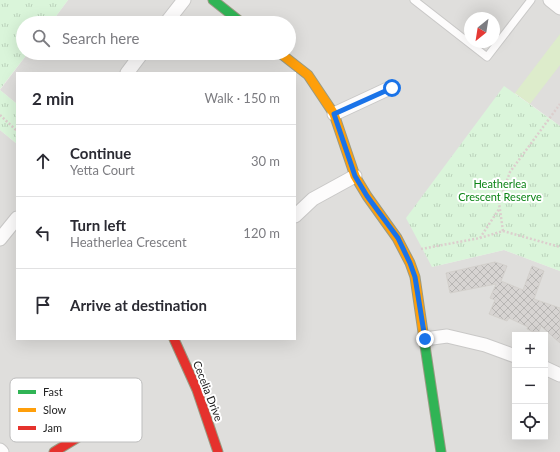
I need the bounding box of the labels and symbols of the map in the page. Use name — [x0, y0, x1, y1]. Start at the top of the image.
north arrow — [464, 12, 500, 48]
route start — [383, 79, 401, 97]
park label: Heatherlea Crescent Reserve — [458, 177, 542, 203]
route end — [416, 330, 434, 348]
street label: Cecelia Drive — [191, 359, 226, 423]
legend — [10, 378, 142, 442]
text: Fast — [43, 385, 63, 398]
text: Slow — [43, 403, 67, 416]
text: Jam — [43, 421, 62, 434]

